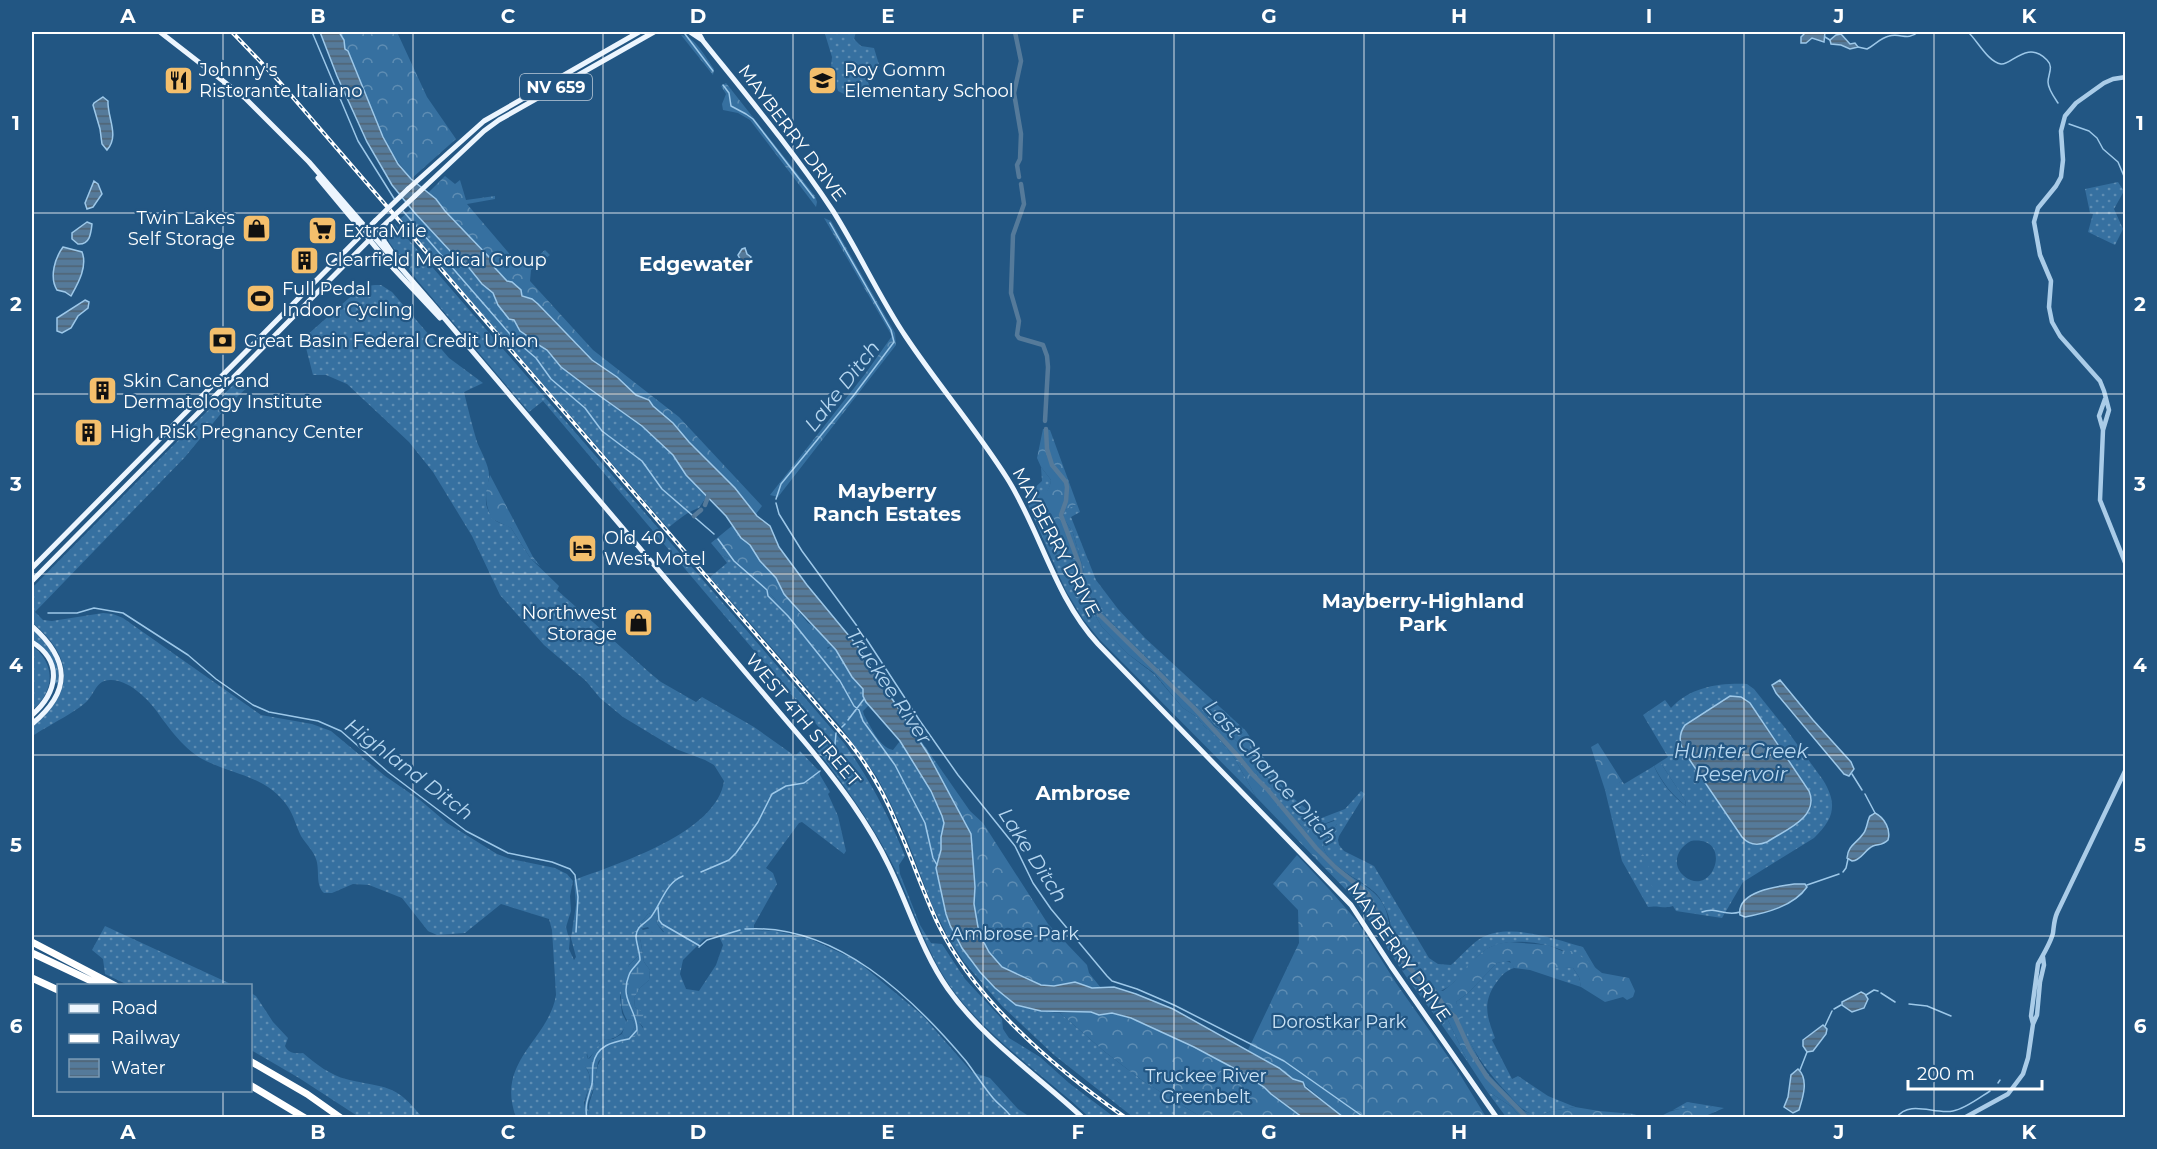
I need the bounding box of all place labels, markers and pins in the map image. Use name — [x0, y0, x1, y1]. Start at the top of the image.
place label: Johnny's Ristorante Italiano — [198, 59, 363, 102]
place label: Roy Gomm Elementary School — [844, 59, 1014, 102]
restaurant icon: Johnny's Ristorante Italiano — [162, 64, 194, 96]
school or university icon: Roy Gomm Elementary School — [807, 64, 839, 96]
place label: Twin Lakes Self Storage — [128, 207, 235, 250]
shop icon: Twin Lakes Self Storage — [240, 212, 272, 244]
supermarket icon: ExtraMile — [306, 215, 338, 247]
place label: ExtraMile — [343, 220, 427, 242]
building icon: Clearfield Medical Group — [288, 244, 320, 276]
place label: Clearfield Medical Group — [325, 249, 547, 271]
place label: Full Pedal Indoor Cycling — [282, 278, 413, 321]
sports icon: Full Pedal Indoor Cycling — [245, 283, 277, 315]
bank icon: Great Basin Federal Credit Union — [207, 325, 239, 357]
place label: Great Basin Federal Credit Union — [244, 330, 539, 352]
place label: Skin Cancer and Dermatology Institute — [123, 370, 322, 413]
building icon: Skin Cancer and Dermatology Institute — [86, 375, 118, 407]
building icon: High Risk Pregnancy Center — [73, 416, 105, 448]
place label: High Risk Pregnancy Center — [110, 421, 363, 443]
place label: Old 40 West Motel — [604, 527, 706, 570]
hotel icon: Old 40 West Motel — [567, 532, 599, 564]
place label: Northwest Storage — [522, 602, 617, 645]
shop icon: Northwest Storage — [622, 607, 654, 639]

